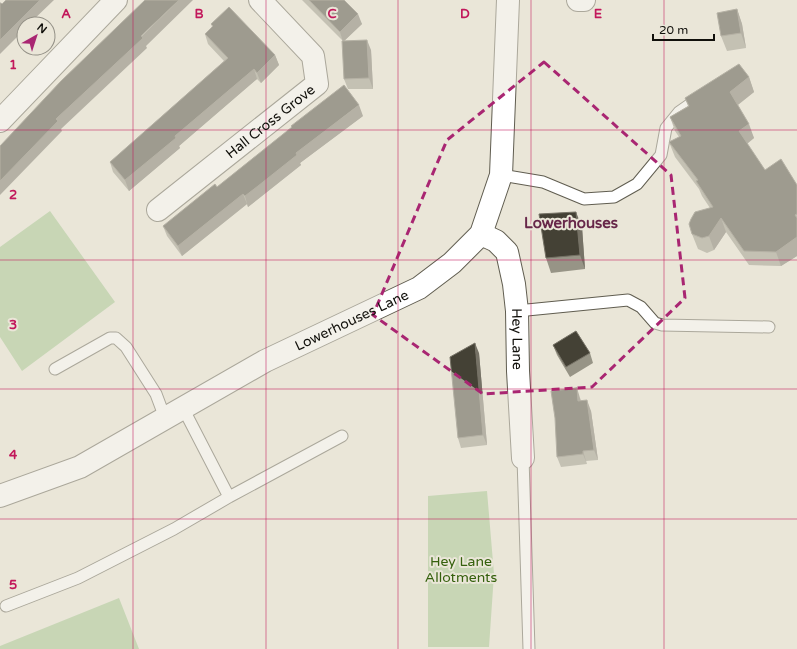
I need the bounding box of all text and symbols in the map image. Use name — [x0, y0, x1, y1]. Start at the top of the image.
text: A — [61, 6, 71, 22]
text: B — [194, 6, 204, 22]
text: C — [327, 6, 337, 22]
text: D — [460, 6, 470, 22]
text: E — [594, 6, 602, 22]
north arrow — [16, 16, 56, 56]
scale bar — [653, 16, 714, 42]
text: N — [34, 21, 50, 36]
text: 20 m — [659, 23, 688, 37]
text: 1 — [9, 57, 17, 73]
street label: Hall Cross Grove — [222, 81, 318, 162]
text: 2 — [9, 187, 17, 203]
district label: Lowerhouses — [524, 214, 618, 232]
street label: Lowerhouses Lane — [292, 286, 411, 354]
street label: Hey Lane — [508, 308, 526, 370]
text: 3 — [9, 317, 17, 333]
text: 4 — [9, 447, 18, 463]
park label: Hey Lane Allotments — [425, 553, 497, 586]
text: 5 — [9, 577, 17, 593]

